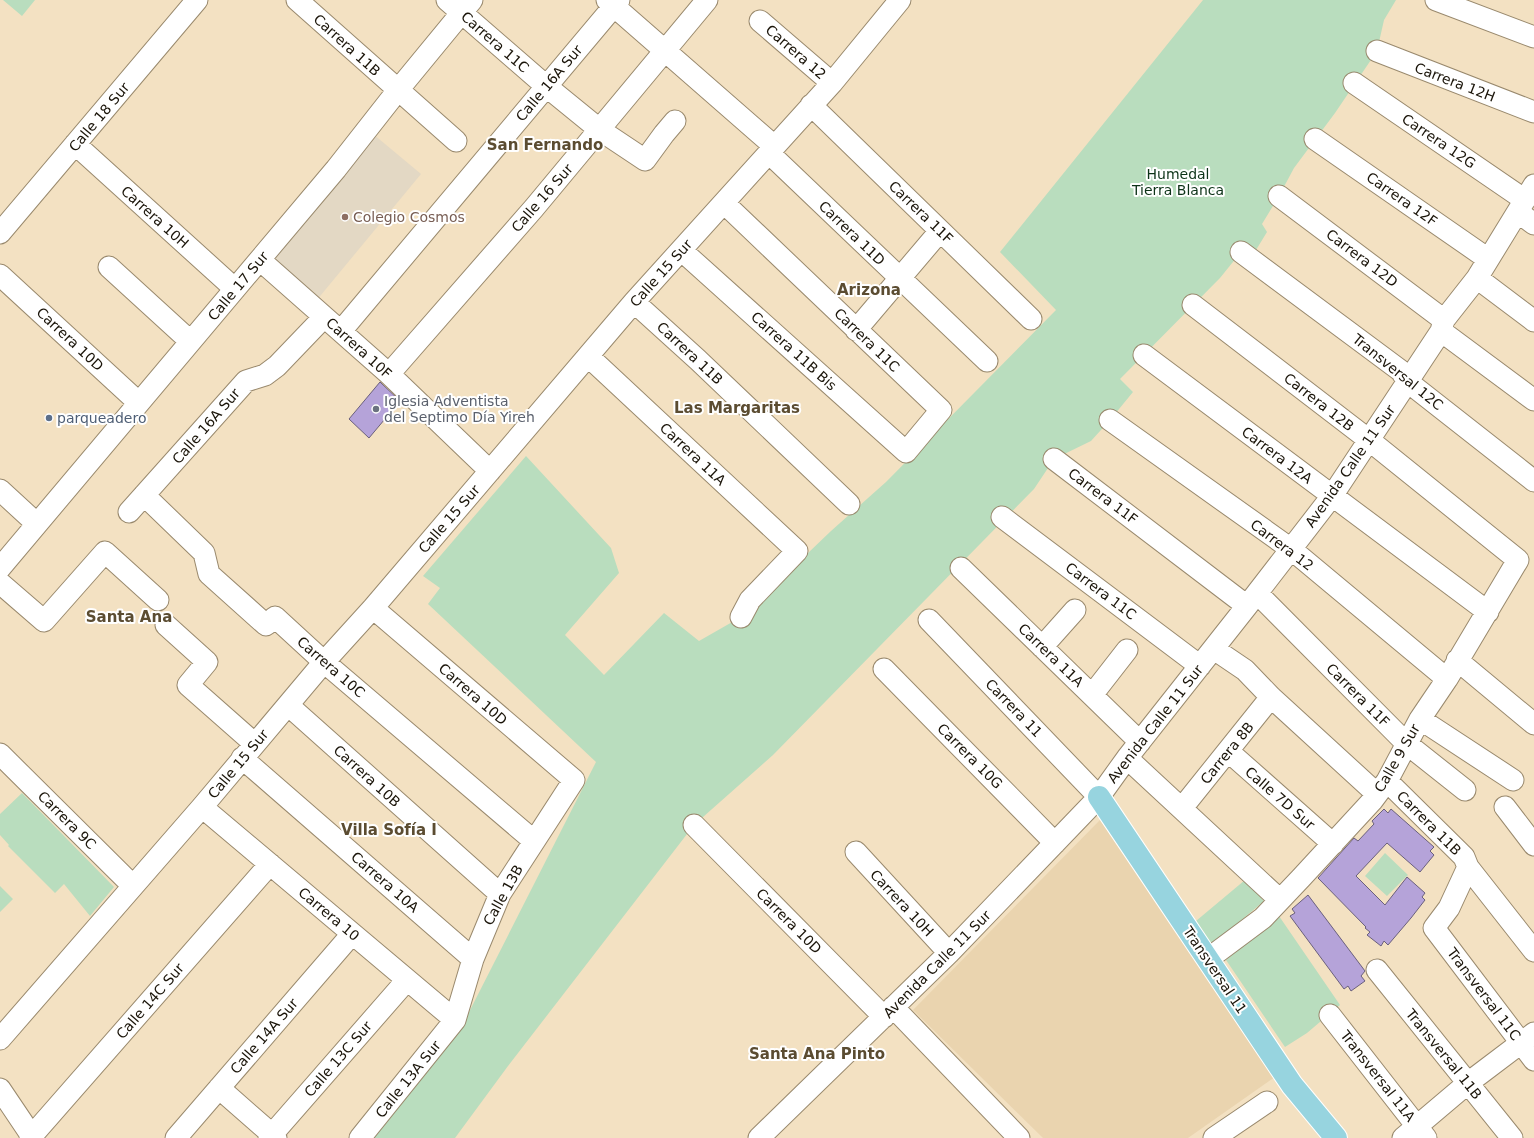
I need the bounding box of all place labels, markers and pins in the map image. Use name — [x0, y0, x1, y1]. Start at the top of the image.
place label: Colegio Cosmos — [353, 209, 465, 225]
marker: Colegio Cosmos — [340, 212, 350, 222]
place label: Iglesia Adventista del Septimo Día Yireh — [384, 393, 535, 425]
marker: Iglesia Adventista del Septimo Día Yireh — [371, 404, 381, 414]
place label: parqueadero — [57, 410, 146, 426]
marker: parqueadero — [44, 413, 54, 423]

